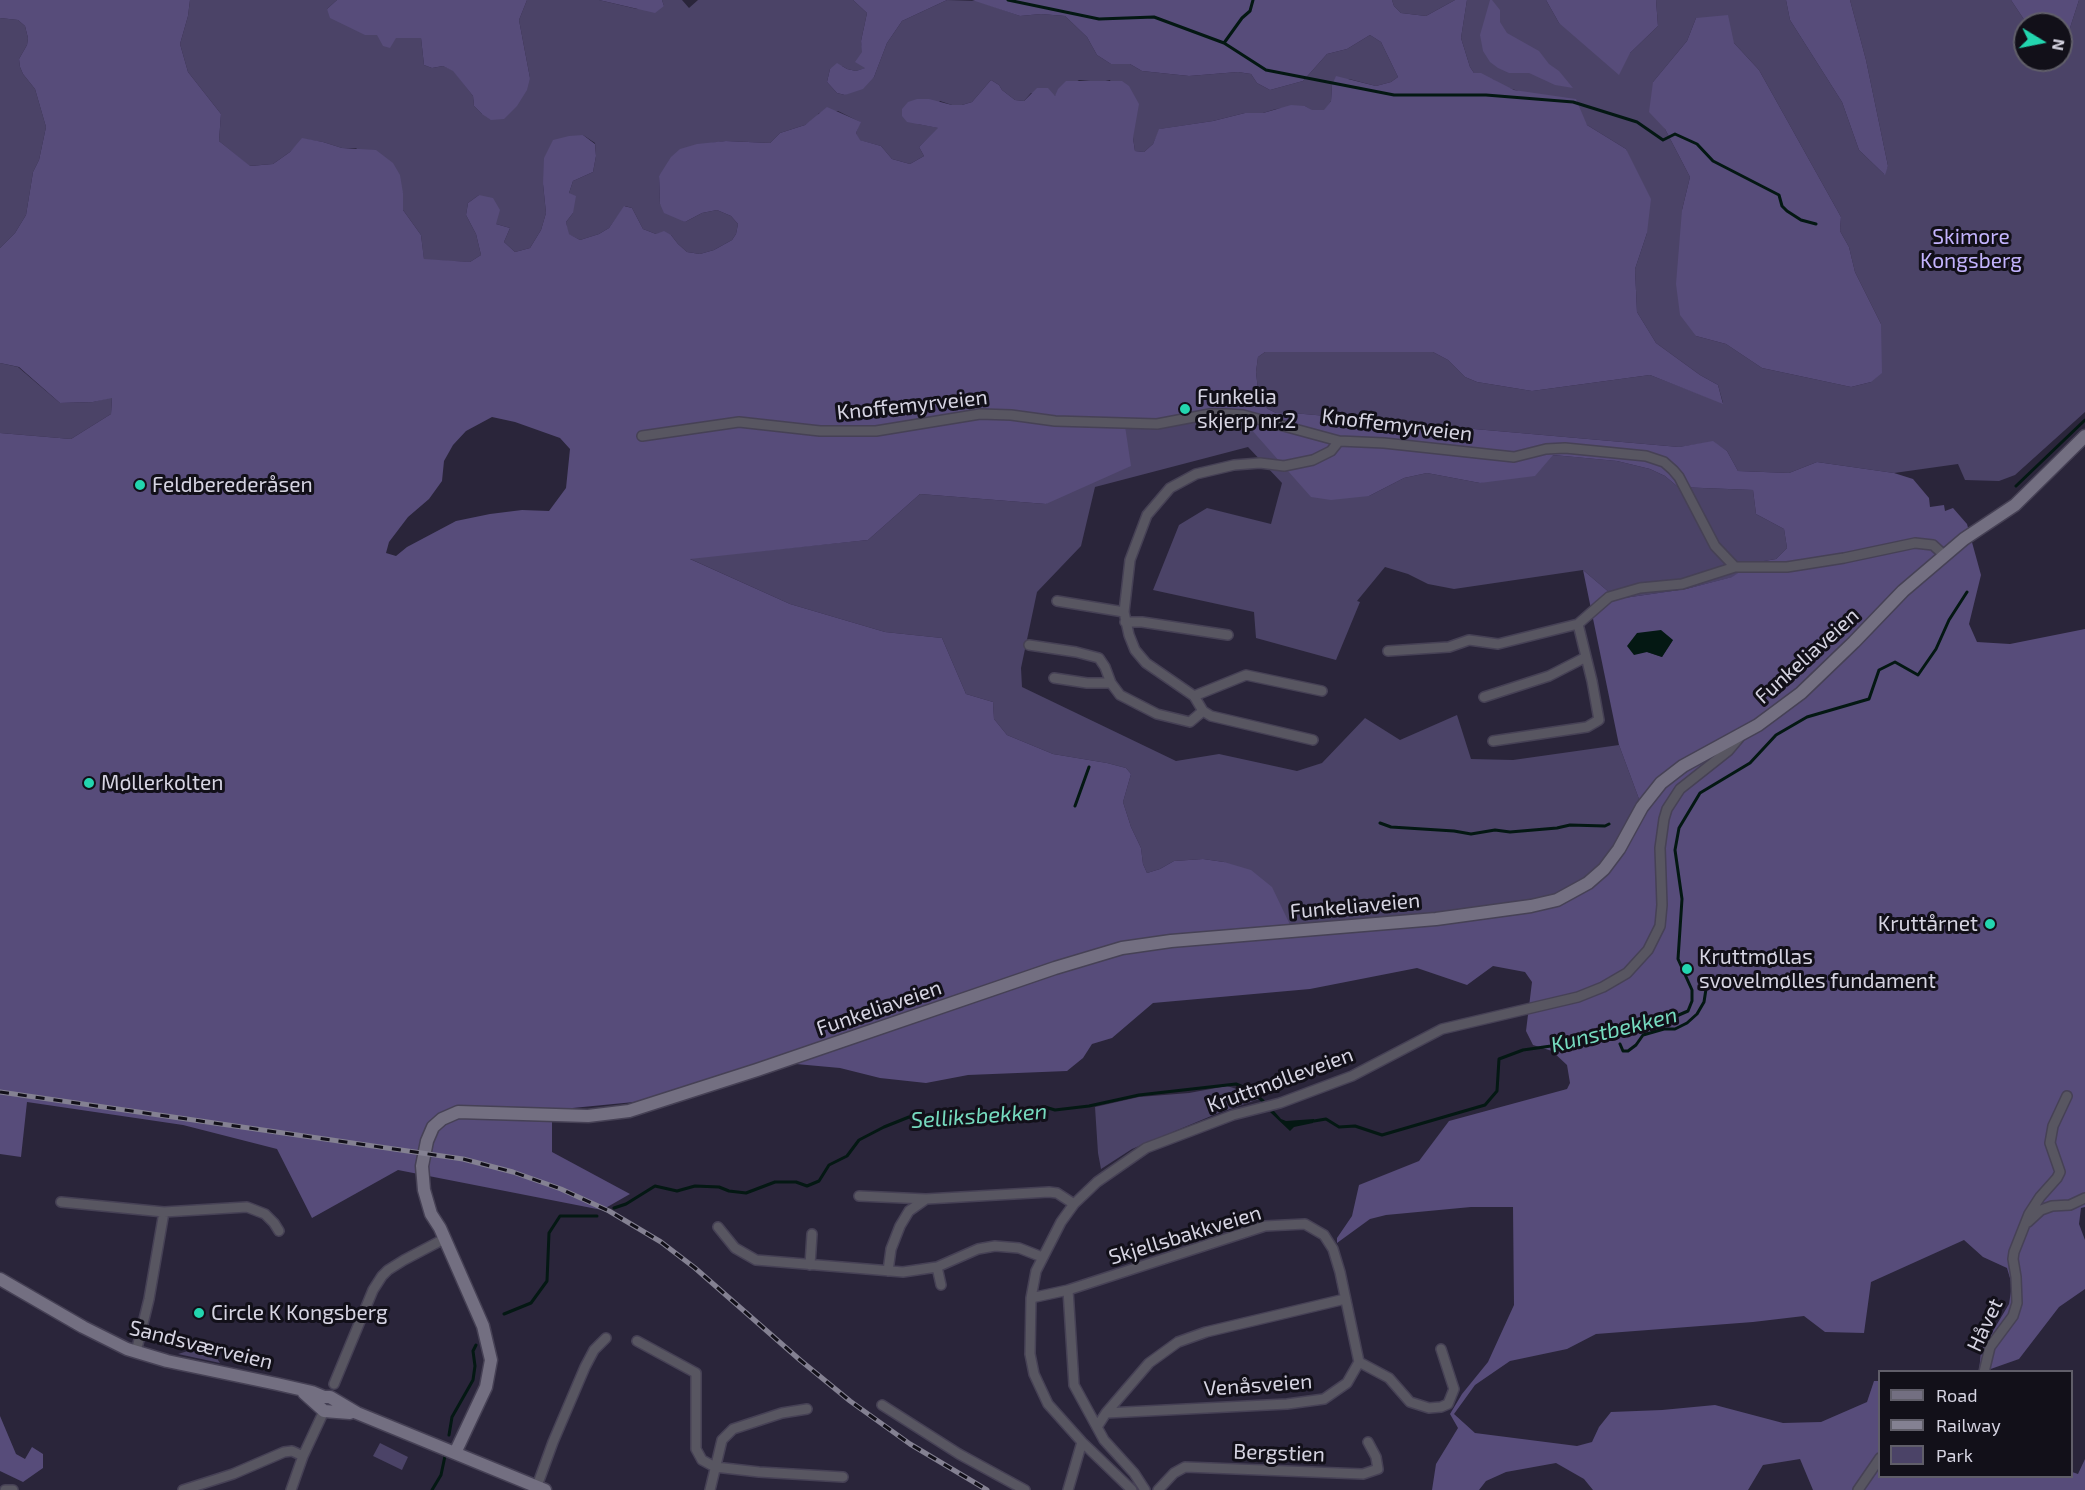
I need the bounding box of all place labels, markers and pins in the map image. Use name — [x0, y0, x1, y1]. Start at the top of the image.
place label: Funkelia skjerp nr.2 — [1197, 384, 1296, 434]
marker: Funkelia skjerp nr.2 — [1178, 402, 1192, 416]
place label: Feldberederåsen — [152, 472, 313, 498]
marker: Feldberederåsen — [133, 478, 147, 492]
place label: Møllerkolten — [101, 770, 223, 796]
marker: Møllerkolten — [82, 776, 96, 790]
place label: Kruttårnet — [1878, 911, 1978, 937]
marker: Kruttårnet — [1983, 917, 1997, 931]
place label: Kruttmøllas svovelmølles fundament — [1699, 944, 1936, 994]
marker: Kruttmøllas svovelmølles fundament — [1680, 962, 1694, 976]
place label: Circle K Kongsberg — [211, 1300, 388, 1326]
marker: Circle K Kongsberg — [192, 1306, 206, 1320]

